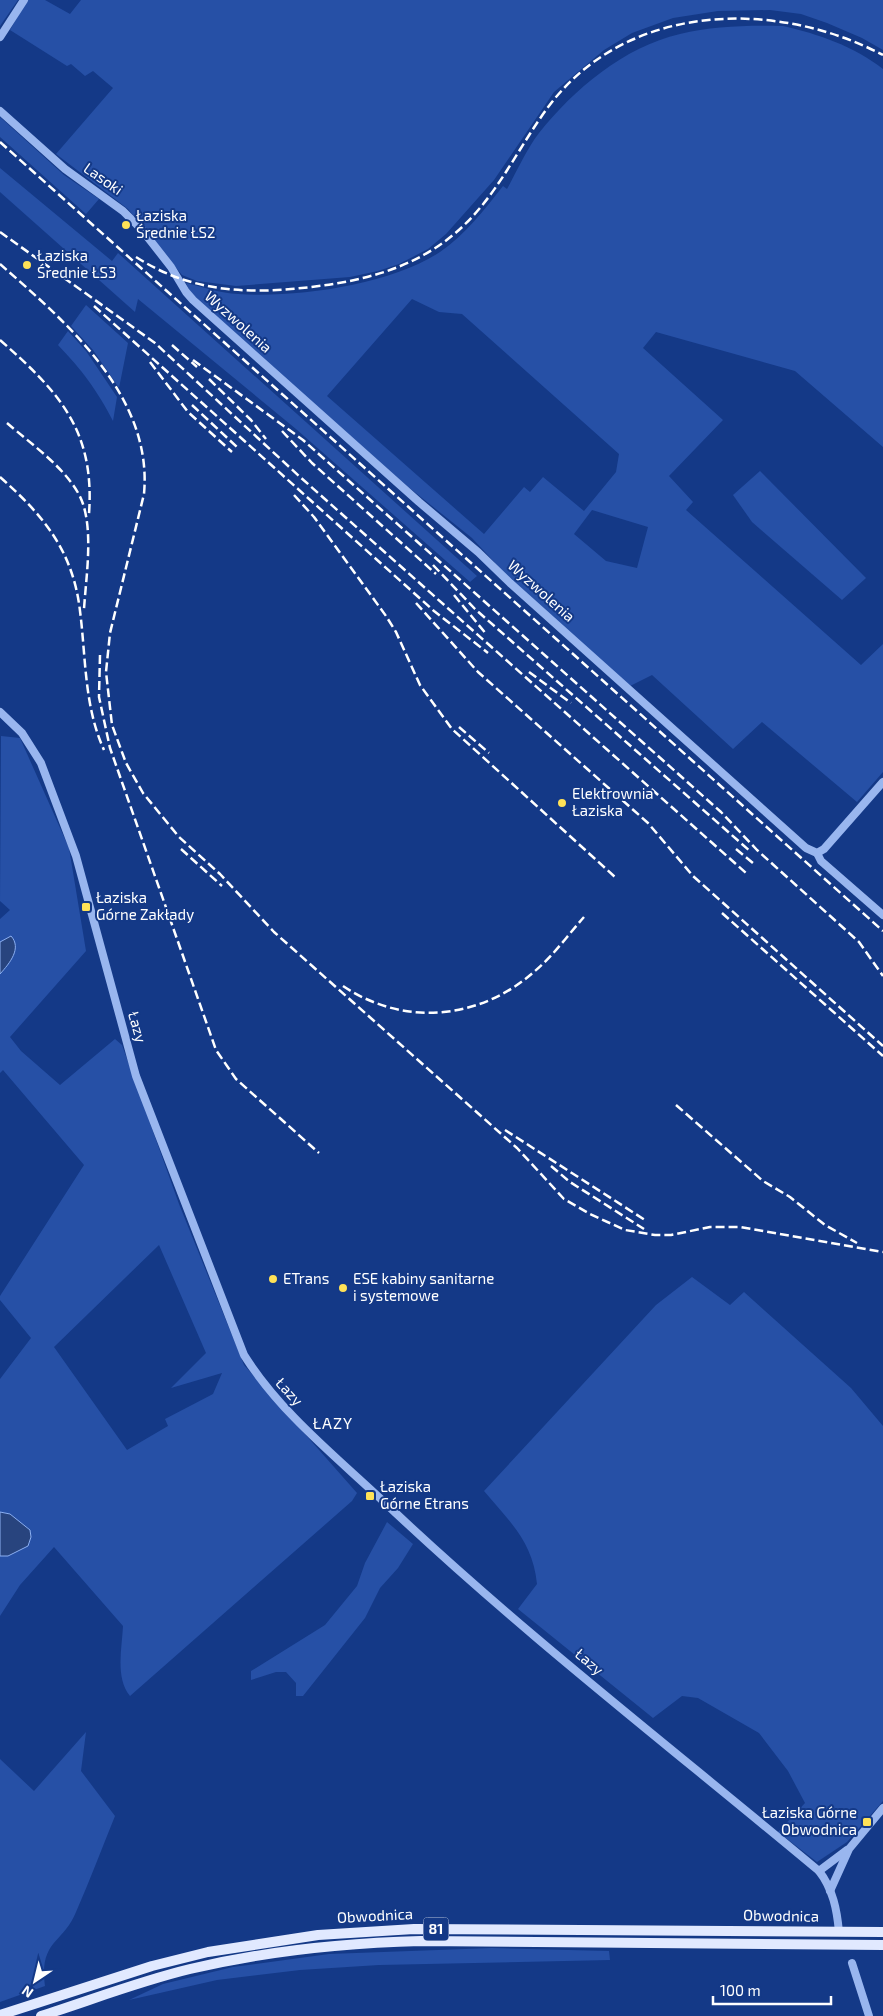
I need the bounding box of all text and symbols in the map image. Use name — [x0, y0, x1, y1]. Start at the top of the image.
street label: Lasoki — [81, 158, 127, 198]
place label: Łaziska Średnie ŁS2 — [136, 206, 215, 241]
marker: Łaziska Średnie ŁS2 — [120, 219, 132, 231]
place label: Łaziska Średnie ŁS3 — [37, 246, 116, 281]
marker: Łaziska Średnie ŁS3 — [21, 259, 33, 271]
street label: Wyzwolenia — [201, 287, 276, 356]
street label: Wyzwolenia — [504, 556, 579, 625]
place label: Elektrownia Łaziska — [572, 784, 654, 819]
marker: Elektrownia Łaziska — [556, 797, 568, 809]
place label: Łaziska Górne Zakłady — [96, 888, 194, 923]
marker: Łaziska Górne Zakłady — [80, 901, 92, 913]
street label: Łazy — [125, 1009, 151, 1044]
place label: ETrans — [283, 1269, 329, 1287]
place label: ESE kabiny sanitarne i systemowe — [353, 1269, 494, 1304]
marker: ETrans — [267, 1273, 279, 1285]
marker: ESE kabiny sanitarne i systemowe — [337, 1282, 349, 1294]
street label: Łazy — [272, 1374, 307, 1409]
district label: ŁAZY — [313, 1413, 353, 1432]
place label: Łaziska Górne Etrans — [380, 1477, 469, 1512]
marker: Łaziska Górne Etrans — [364, 1490, 376, 1502]
street label: Łazy — [572, 1644, 608, 1678]
place label: Łaziska Górne Obwodnica — [762, 1803, 857, 1838]
marker: Łaziska Górne Obwodnica — [861, 1816, 873, 1828]
street label: Obwodnica — [337, 1904, 413, 1926]
street label: Obwodnica — [743, 1905, 819, 1925]
road number: 81 — [424, 1918, 448, 1940]
north arrow — [10, 1956, 60, 2006]
scale bar — [713, 1974, 830, 2006]
text: 100 m — [720, 1981, 761, 1999]
text: N — [18, 1982, 36, 2002]

